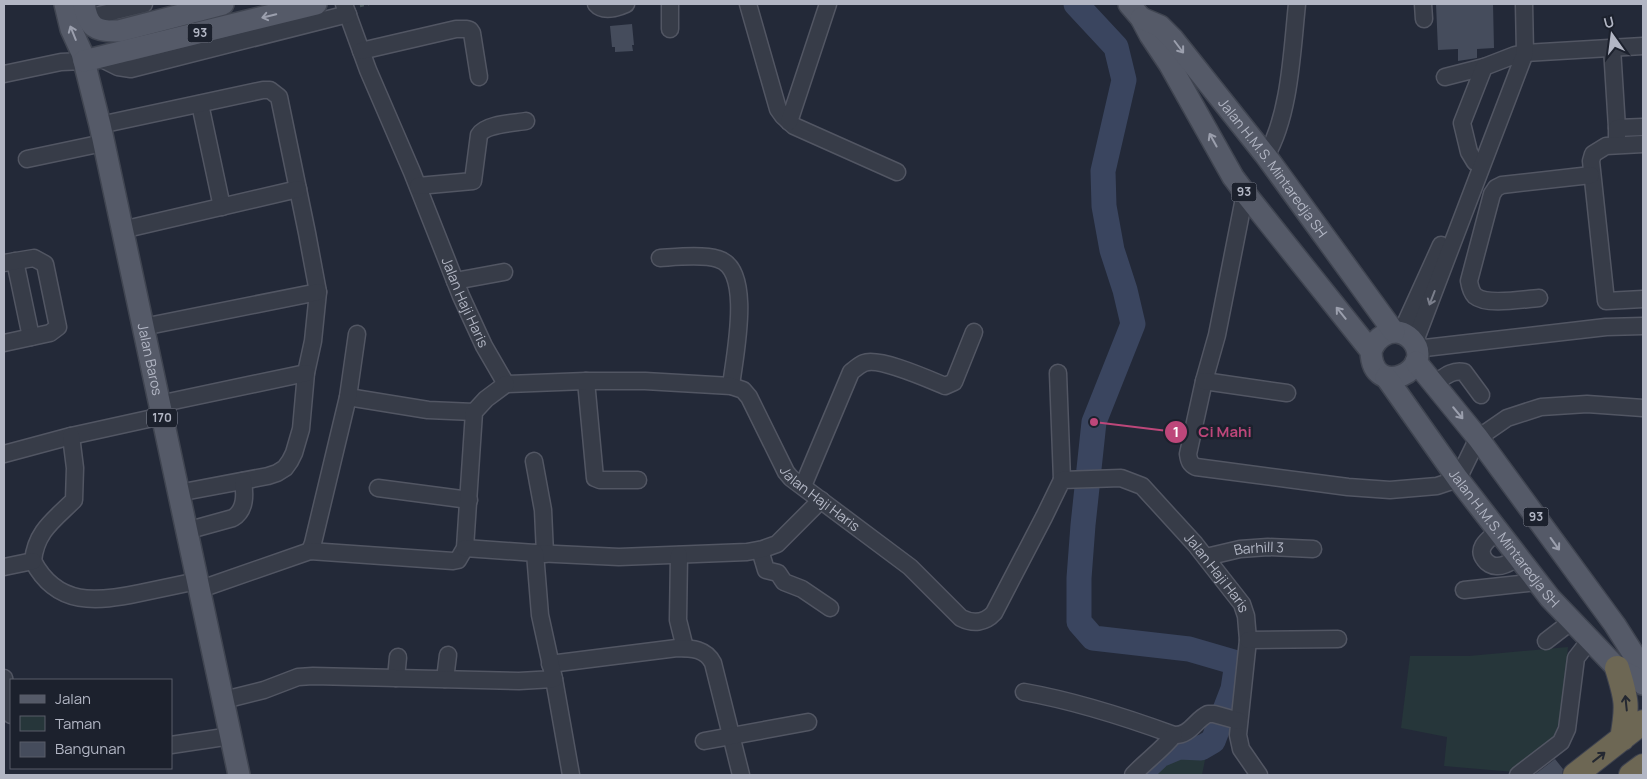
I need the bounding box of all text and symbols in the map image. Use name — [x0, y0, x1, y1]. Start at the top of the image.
north arrow — [1587, 10, 1637, 60]
one-way arrow — [261, 11, 277, 21]
text: U — [1602, 11, 1616, 32]
road number: 93 — [188, 23, 212, 42]
one-way arrow — [68, 26, 77, 41]
one-way arrow — [1174, 40, 1184, 54]
street label: Jalan H.M.S. Mintaredja SH — [1214, 94, 1332, 241]
one-way arrow — [1208, 133, 1218, 148]
road number: 93 — [1232, 182, 1256, 202]
street label: Jalan Haji Haris — [438, 254, 493, 350]
one-way arrow — [1426, 290, 1436, 305]
one-way arrow — [1335, 306, 1346, 319]
street label: Jalan Baros — [134, 321, 168, 397]
one-way arrow — [1452, 406, 1463, 419]
road number: 170 — [147, 408, 177, 428]
callout: Ci Mahi — [1163, 417, 1261, 447]
text: 1 — [1173, 421, 1179, 442]
text: Ci Mahi — [1198, 421, 1252, 442]
street label: Jalan Haji Haris — [776, 463, 864, 535]
street label: Jalan H.M.S. Mintaredja SH — [1445, 465, 1564, 611]
road number: 93 — [1524, 508, 1548, 526]
street label: Jalan Haji Haris — [1180, 528, 1254, 615]
one-way arrow — [1550, 536, 1560, 550]
street label: Barhill 3 — [1232, 537, 1285, 559]
legend — [10, 679, 172, 769]
text: Jalan — [55, 688, 91, 709]
one-way arrow — [1621, 696, 1631, 712]
text: Taman — [55, 713, 101, 734]
text: Bangunan — [55, 738, 125, 759]
one-way arrow — [1592, 752, 1605, 763]

